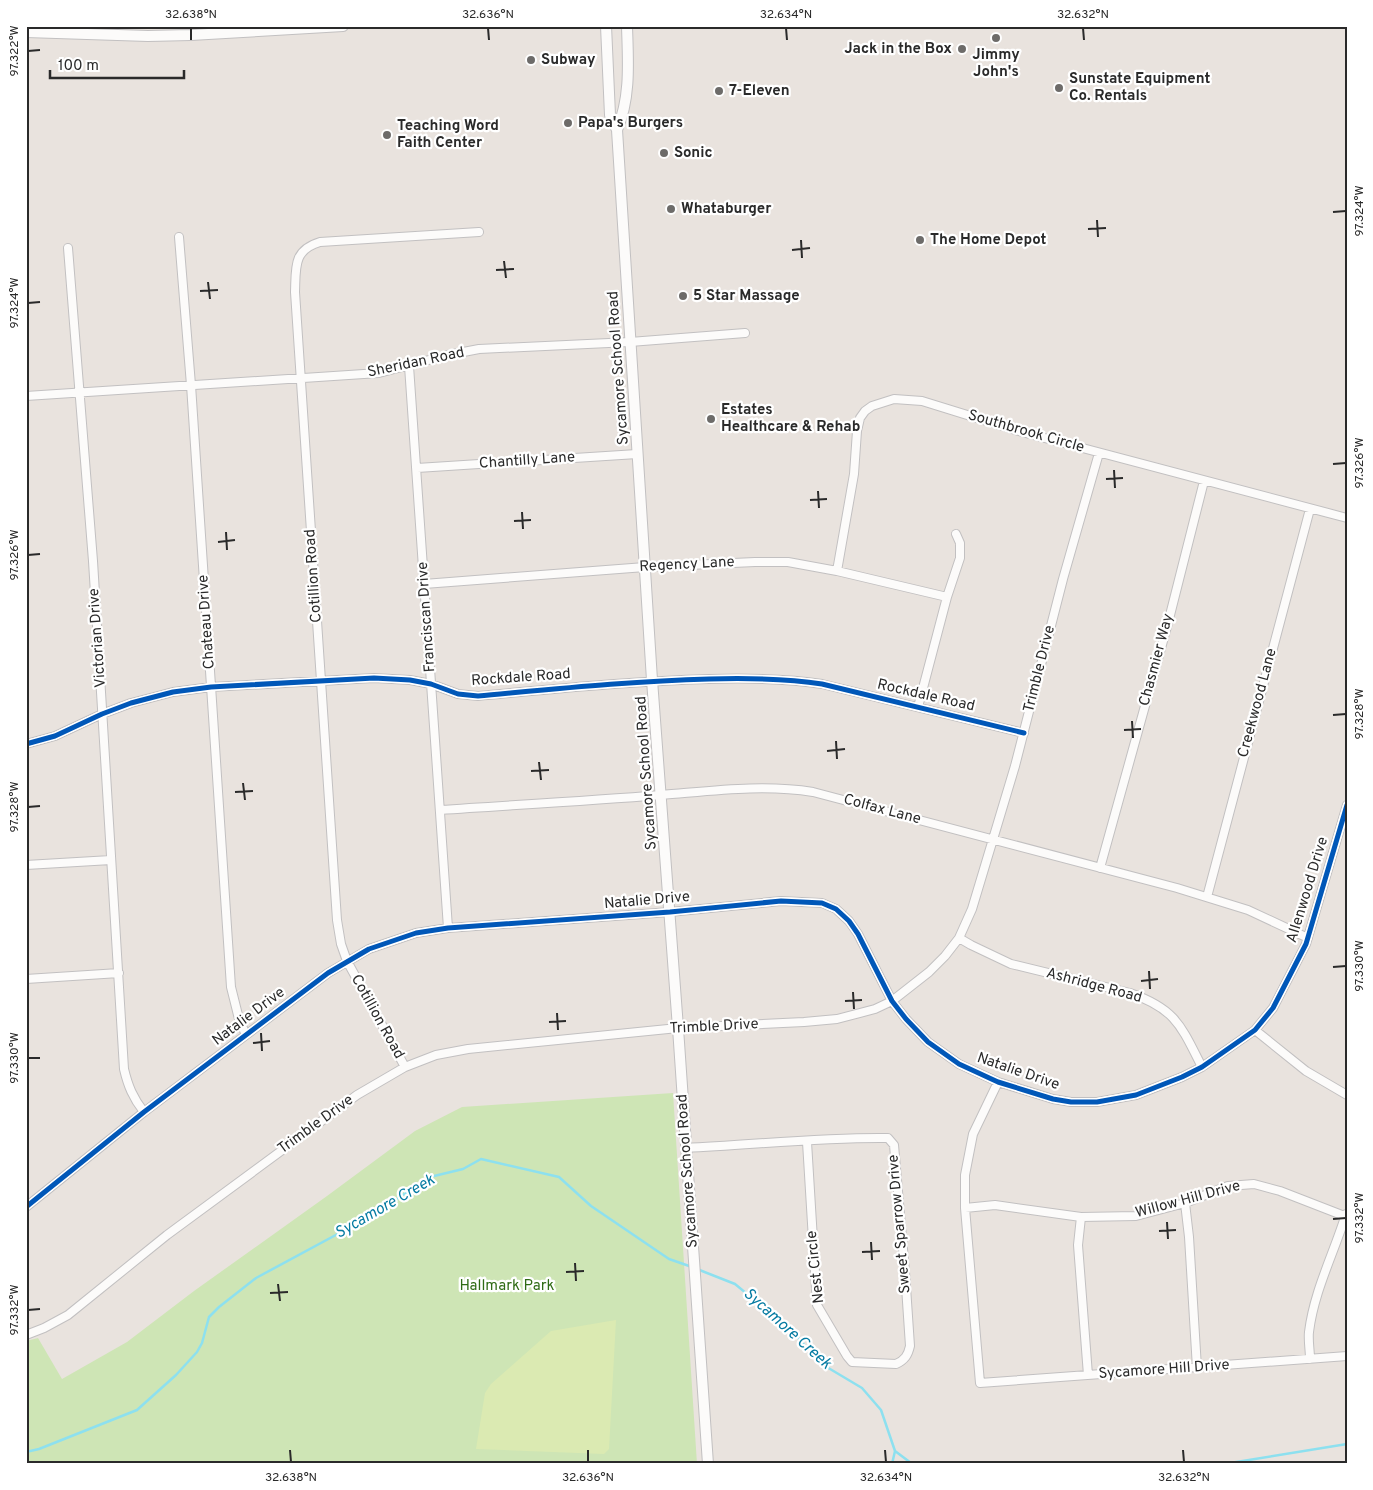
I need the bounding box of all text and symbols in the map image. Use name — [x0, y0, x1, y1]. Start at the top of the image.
text: 32.638°N — [165, 7, 217, 23]
text: 32.636°N — [462, 7, 514, 23]
text: 32.634°N — [760, 7, 812, 23]
text: 32.632°N — [1057, 7, 1109, 23]
text: 97.322°W — [7, 25, 23, 77]
marker: Jimmy John's — [990, 32, 1002, 44]
place label: Jack in the Box — [844, 40, 952, 59]
marker: Jack in the Box — [956, 43, 968, 55]
place label: Jimmy John's — [972, 46, 1020, 82]
scale bar — [50, 48, 184, 80]
place label: Subway — [541, 51, 596, 70]
marker: Subway — [525, 54, 537, 66]
text: 100 m — [58, 57, 99, 76]
place label: Sunstate Equipment Co. Rentals — [1069, 70, 1210, 106]
place label: 7-Eleven — [729, 82, 790, 101]
marker: Sunstate Equipment Co. Rentals — [1053, 82, 1065, 94]
marker: 7-Eleven — [713, 85, 725, 97]
place label: Papa's Burgers — [578, 114, 683, 133]
place label: Teaching Word Faith Center — [397, 117, 499, 153]
marker: Papa's Burgers — [562, 117, 574, 129]
marker: Teaching Word Faith Center — [381, 129, 393, 141]
place label: Sonic — [674, 144, 713, 163]
marker: Sonic — [658, 147, 670, 159]
text: 97.324°W — [1352, 185, 1368, 237]
place label: Whataburger — [681, 200, 772, 219]
marker: Whataburger — [665, 203, 677, 215]
place label: The Home Depot — [930, 231, 1047, 250]
marker: The Home Depot — [914, 234, 926, 246]
text: 97.324°W — [7, 277, 23, 329]
place label: 5 Star Massage — [693, 287, 800, 306]
street label: Sycamore School Road — [604, 290, 634, 446]
marker: 5 Star Massage — [677, 290, 689, 302]
street label: Sheridan Road — [366, 343, 466, 383]
place label: Estates Healthcare & Rehab — [721, 401, 860, 437]
street label: Southbrook Circle — [966, 406, 1086, 458]
marker: Estates Healthcare & Rehab — [705, 413, 717, 425]
text: 97.326°W — [1352, 437, 1368, 489]
street label: Chantilly Lane — [478, 448, 576, 474]
text: 97.326°W — [7, 529, 23, 581]
street label: Cotillion Road — [301, 529, 327, 623]
street label: Regency Lane — [639, 553, 735, 577]
street label: Franciscan Drive — [414, 561, 440, 673]
street label: Chateau Drive — [194, 574, 220, 670]
street label: Victorian Drive — [85, 587, 111, 689]
street label: Chasmier Way — [1136, 612, 1178, 708]
street label: Trimble Drive — [1020, 623, 1060, 715]
street label: Creekwood Lane — [1234, 646, 1282, 760]
street label: Rockdale Road — [471, 665, 571, 691]
street label: Rockdale Road — [875, 676, 977, 716]
text: 97.328°W — [1352, 688, 1368, 740]
street label: Sycamore School Road — [632, 695, 662, 851]
text: 97.328°W — [7, 781, 23, 833]
street label: Colfax Lane — [841, 791, 923, 829]
street label: Allenwood Drive — [1283, 835, 1333, 945]
street label: Natalie Drive — [603, 888, 691, 914]
text: 97.330°W — [1352, 940, 1368, 992]
street label: Ashridge Road — [1044, 964, 1144, 1008]
street label: Cotillion Road — [346, 971, 408, 1063]
street label: Natalie Drive — [209, 983, 289, 1051]
street label: Trimble Drive — [669, 1015, 759, 1039]
text: 97.330°W — [7, 1032, 23, 1084]
street label: Natalie Drive — [974, 1049, 1062, 1095]
street label: Trimble Drive — [274, 1091, 358, 1159]
street label: Sycamore School Road — [673, 1093, 703, 1249]
street label: Sweet Sparrow Drive — [884, 1154, 916, 1294]
water label: Sycamore Creek — [331, 1170, 439, 1244]
street label: Willow Hill Drive — [1133, 1177, 1243, 1223]
text: 97.332°W — [1352, 1192, 1368, 1244]
street label: Nest Circle — [803, 1230, 829, 1304]
park label: Hallmark Park — [460, 1277, 554, 1296]
text: 97.332°W — [7, 1284, 23, 1336]
water label: Sycamore Creek — [739, 1284, 836, 1375]
street label: Sycamore Hill Drive — [1098, 1356, 1230, 1384]
text: 32.638°N — [265, 1470, 317, 1486]
text: 32.636°N — [562, 1470, 614, 1486]
text: 32.634°N — [860, 1470, 912, 1486]
text: 32.632°N — [1158, 1470, 1210, 1486]

